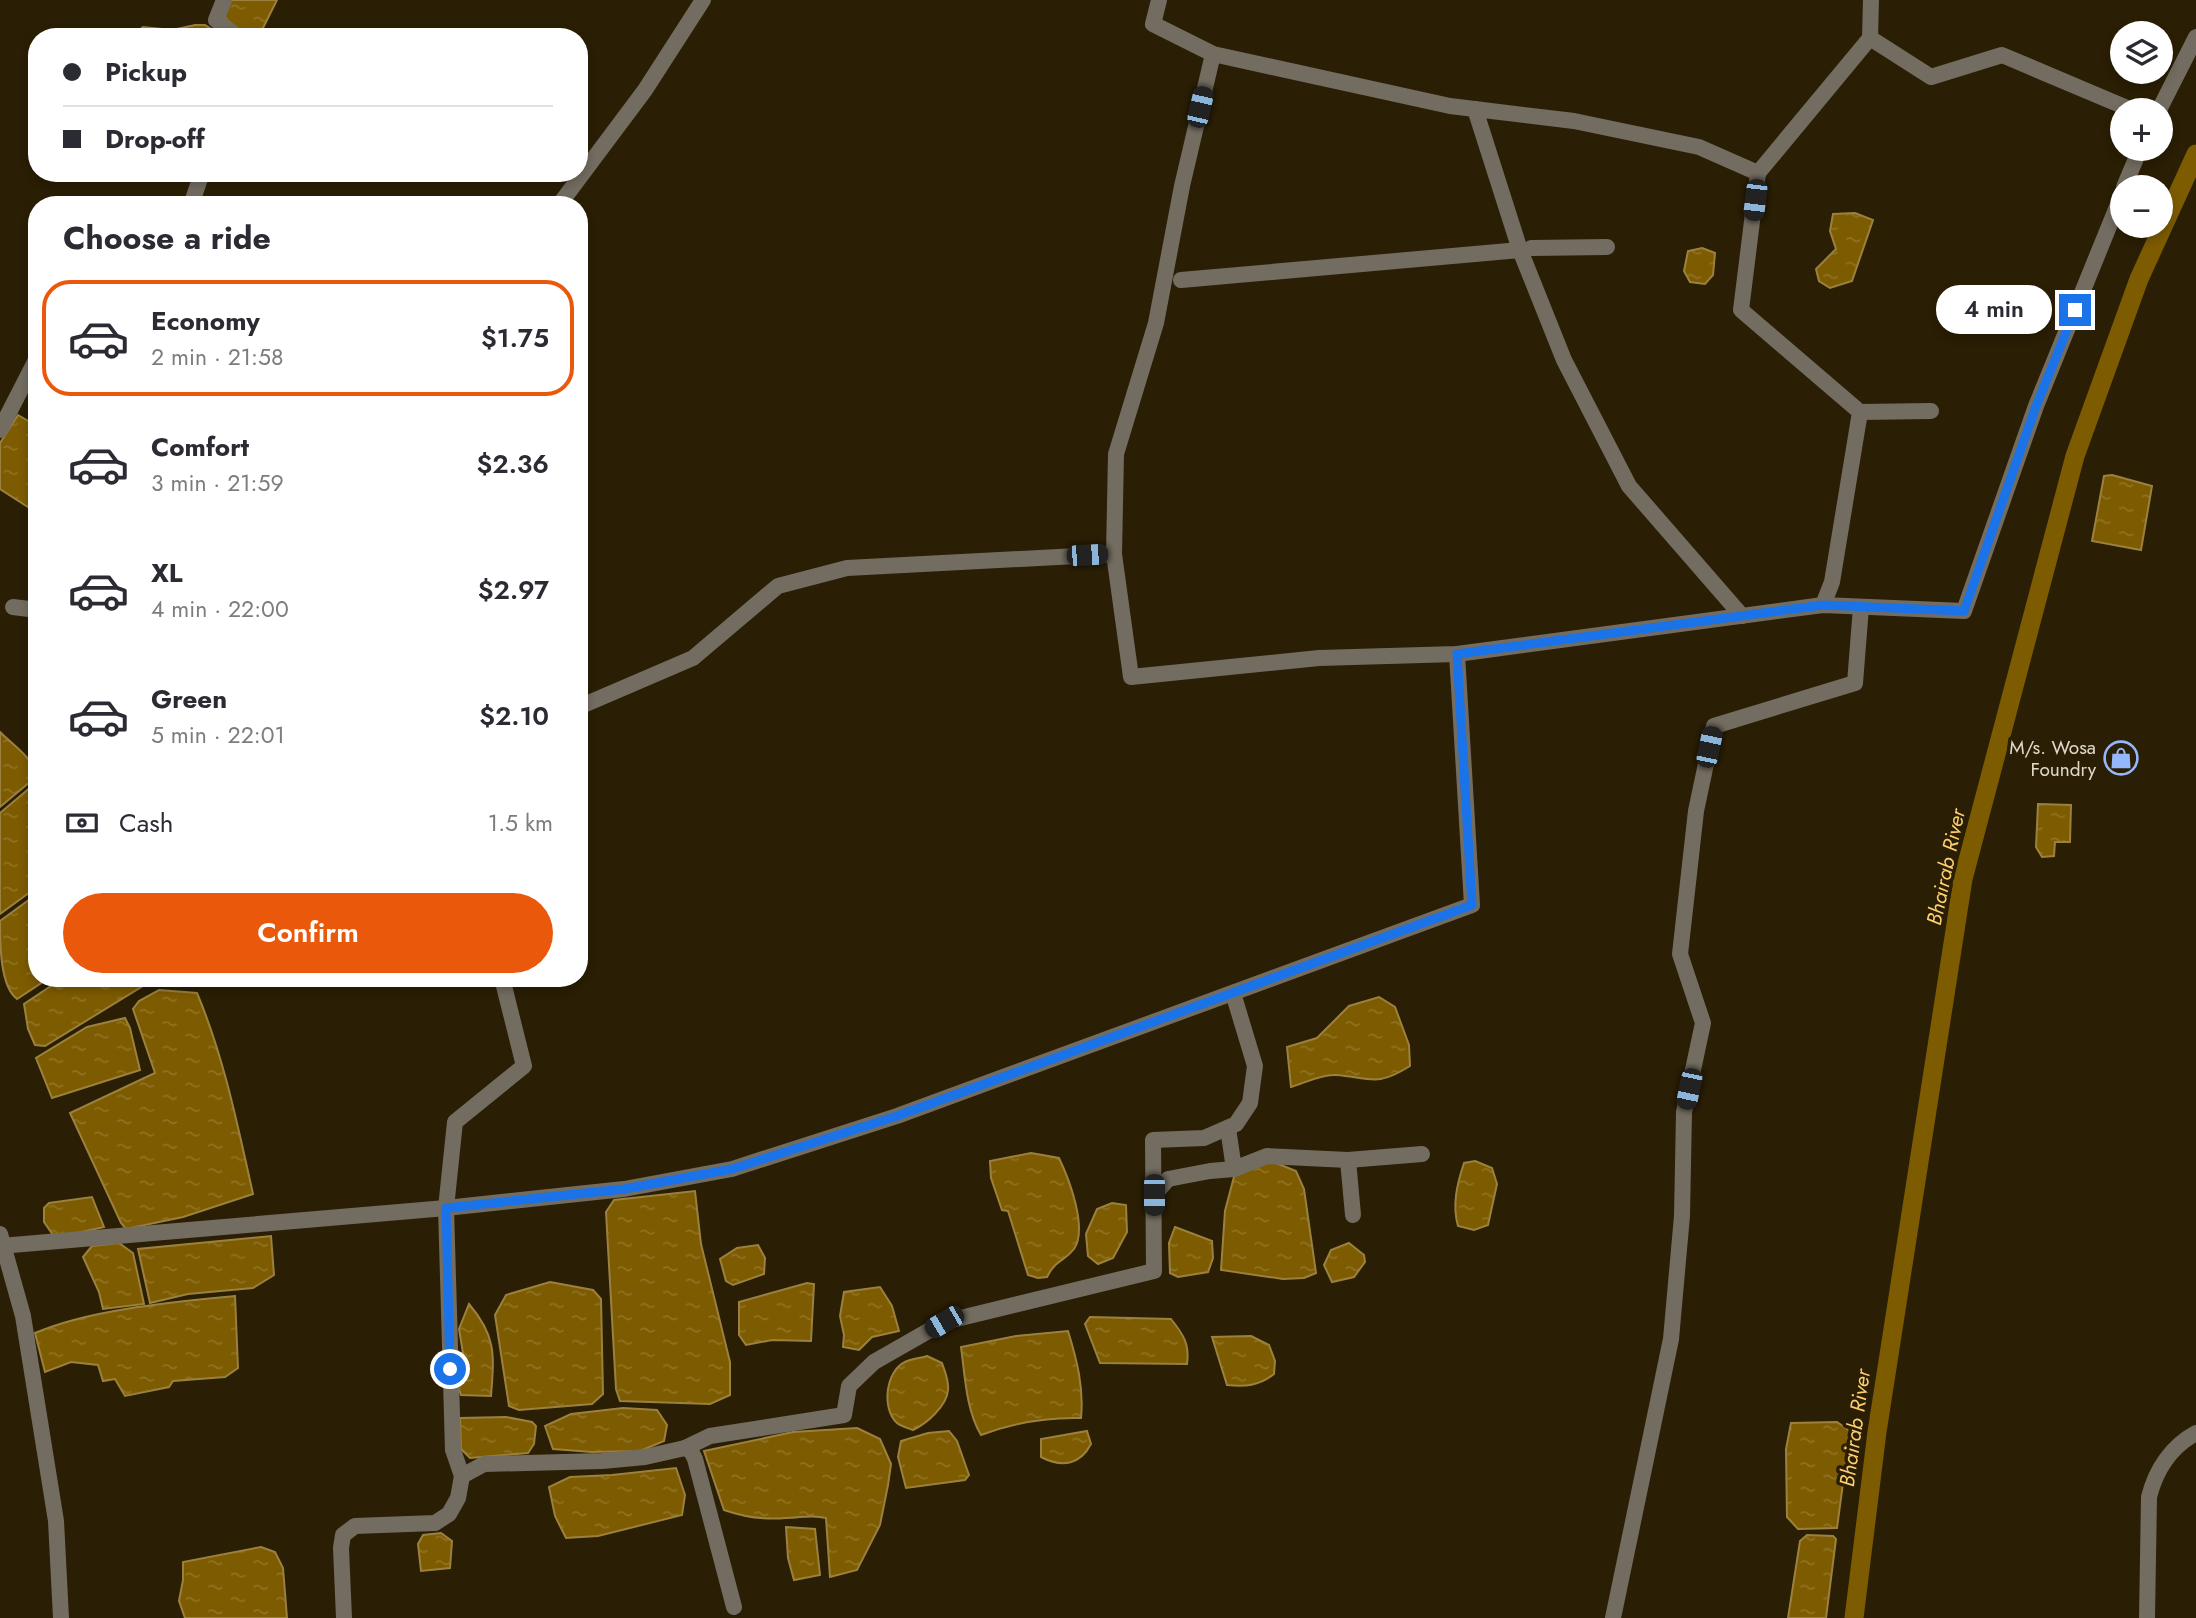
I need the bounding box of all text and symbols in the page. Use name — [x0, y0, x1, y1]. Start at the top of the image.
map controls — [2110, 21, 2173, 238]
button: layers — [2110, 21, 2173, 84]
text: Pickup — [105, 53, 187, 91]
car — [1186, 84, 1215, 130]
button: + — [2110, 98, 2173, 161]
text: Drop-off — [105, 120, 205, 158]
button: − — [2110, 175, 2173, 238]
car — [1743, 178, 1768, 222]
text: Choose a ride — [63, 215, 271, 261]
callout: 4 min — [1935, 286, 2050, 334]
text: 4 min — [1964, 292, 2024, 326]
route end — [2059, 294, 2091, 326]
text: Economy — [151, 302, 260, 340]
icon: car — [67, 307, 130, 370]
text: $1.75 — [481, 319, 549, 357]
text: 2 min · 21:58 — [151, 340, 284, 374]
text: Comfort — [151, 428, 249, 466]
icon: car — [67, 433, 130, 496]
text: $2.36 — [476, 445, 549, 483]
text: 3 min · 21:59 — [151, 466, 284, 500]
car — [1066, 543, 1109, 567]
text: XL — [151, 554, 183, 592]
icon: car — [67, 559, 130, 622]
text: $2.97 — [478, 571, 549, 609]
text: 4 min · 22:00 — [151, 592, 289, 626]
text: Green — [151, 680, 227, 718]
icon: car — [67, 685, 130, 748]
text: $2.10 — [479, 697, 549, 735]
text: 5 min · 22:01 — [151, 718, 285, 752]
car — [1695, 724, 1724, 770]
place label: M/s. Wosa Foundry — [2009, 734, 2097, 783]
shop icon: M/s. Wosa Foundry — [2102, 739, 2140, 777]
icon: cash — [63, 804, 101, 842]
text: Cash — [119, 804, 173, 842]
water label: Bhairab River — [1919, 805, 1973, 928]
text: 1.5 km — [488, 806, 553, 840]
button: Confirm — [63, 893, 553, 973]
car — [1675, 1066, 1704, 1112]
car — [1144, 1174, 1165, 1216]
car — [921, 1302, 968, 1342]
route start — [434, 1353, 466, 1385]
water label: Bhairab River — [1832, 1366, 1878, 1489]

